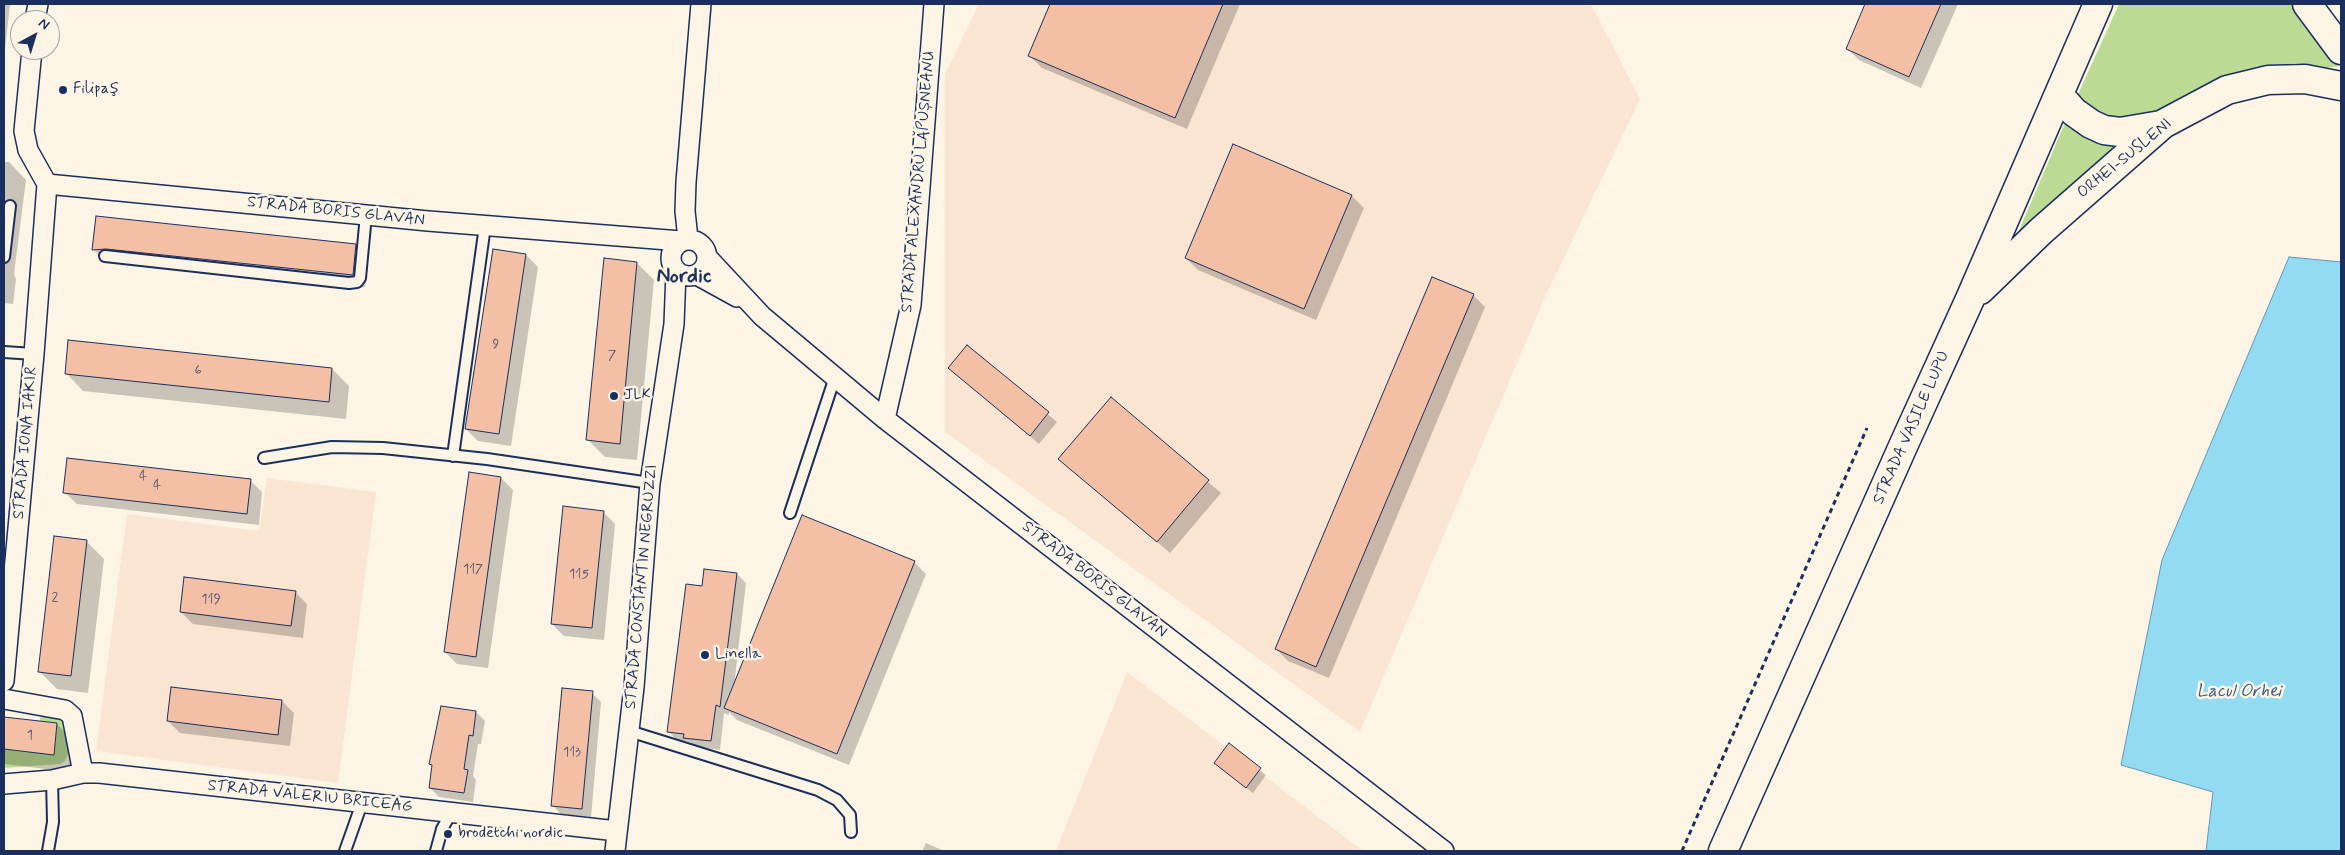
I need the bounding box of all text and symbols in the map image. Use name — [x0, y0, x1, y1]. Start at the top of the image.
north arrow — [10, 10, 60, 60]
text: N — [35, 14, 53, 34]
street label: STRADA ALEXANDRU LĂPUȘNEANU — [898, 50, 940, 314]
place label: Filipaş — [73, 80, 119, 100]
marker: Filipaş — [57, 84, 69, 96]
street label: ORHEI-SUSLENI — [2074, 115, 2176, 203]
street label: STRADA BORIS GLAVAN — [246, 193, 426, 231]
district label: Nordic — [657, 265, 711, 291]
house number: 9 — [493, 337, 499, 353]
house number: 7 — [608, 348, 616, 364]
street label: STRADA VASILE LUPU — [1870, 348, 1954, 508]
house number: 6 — [194, 363, 202, 379]
street label: STRADA IONA IAKIR — [10, 366, 42, 520]
place label: JLK — [624, 386, 651, 406]
marker: JLK — [608, 390, 620, 402]
street label: STRADA CONSTANTIN NEGRUZZI — [622, 464, 662, 710]
house number: 4 — [139, 469, 147, 485]
house number: 4 — [153, 478, 161, 494]
street label: STRADA BORIS GLAVAN — [1018, 517, 1170, 643]
house number: 117 — [463, 562, 483, 578]
house number: 115 — [569, 567, 589, 583]
house number: 2 — [52, 590, 58, 606]
house number: 119 — [201, 592, 221, 608]
place label: Linella — [715, 645, 761, 665]
marker: Linella — [699, 649, 711, 661]
water label: Lacul Orhei — [2197, 681, 2281, 703]
house number: 1 — [27, 728, 33, 744]
house number: 113 — [563, 745, 581, 761]
street label: STRADA VALERIU BRICEAG — [207, 777, 413, 817]
place label: brodetchi nordic — [458, 824, 563, 844]
marker: brodetchi nordic — [442, 828, 454, 840]

